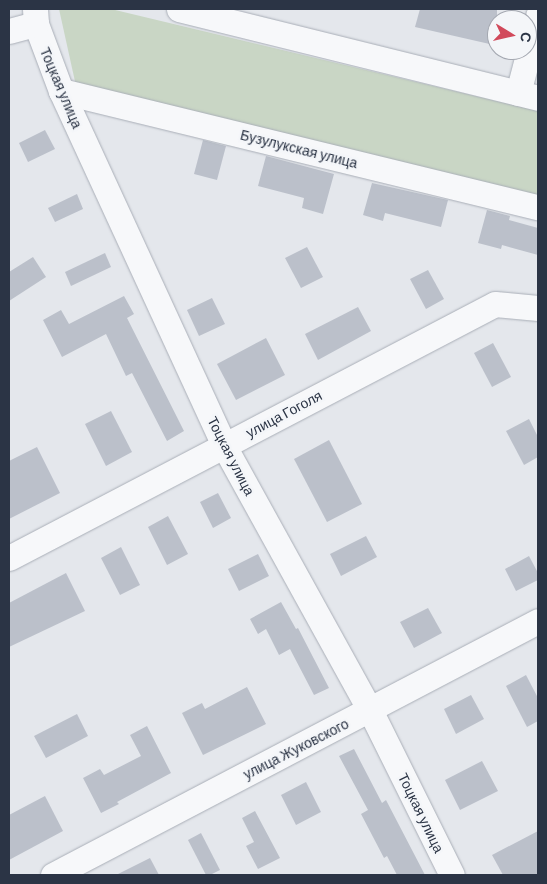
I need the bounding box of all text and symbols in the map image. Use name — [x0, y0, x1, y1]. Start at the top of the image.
north arrow — [487, 10, 537, 60]
text: С — [517, 31, 536, 44]
street label: Тоцкая улица — [36, 45, 86, 131]
street label: Бузулукская улица — [239, 126, 359, 172]
street label: улица Гоголя — [243, 387, 325, 441]
street label: Тоцкая улица — [204, 414, 258, 498]
street label: улица Жуковского — [240, 715, 352, 783]
street label: Тоцкая улица — [395, 771, 447, 855]

